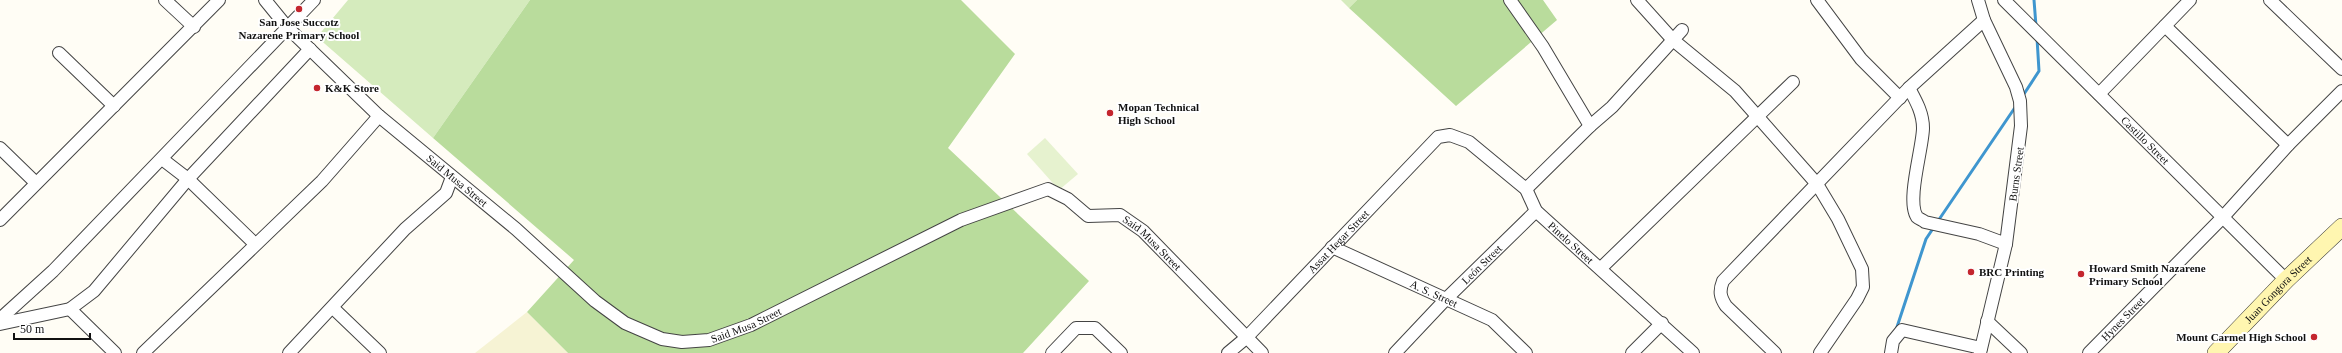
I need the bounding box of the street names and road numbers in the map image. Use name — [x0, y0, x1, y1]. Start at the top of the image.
street label: Castillo Street — [2119, 114, 2172, 167]
street label: Burns Street — [2006, 146, 2026, 202]
street label: Said Musa Street — [424, 152, 490, 209]
street label: Assat Hegar Street — [1305, 207, 1371, 275]
street label: Said Musa Street — [1121, 213, 1184, 272]
street label: Pinelo Street — [1546, 219, 1596, 266]
street label: León Street — [1459, 242, 1504, 286]
street label: Juan Gongora Street — [2242, 253, 2314, 325]
street label: A. S. Street — [1408, 277, 1459, 309]
street label: Hynes Street — [2099, 294, 2147, 343]
street label: Said Musa Street — [709, 305, 783, 345]

